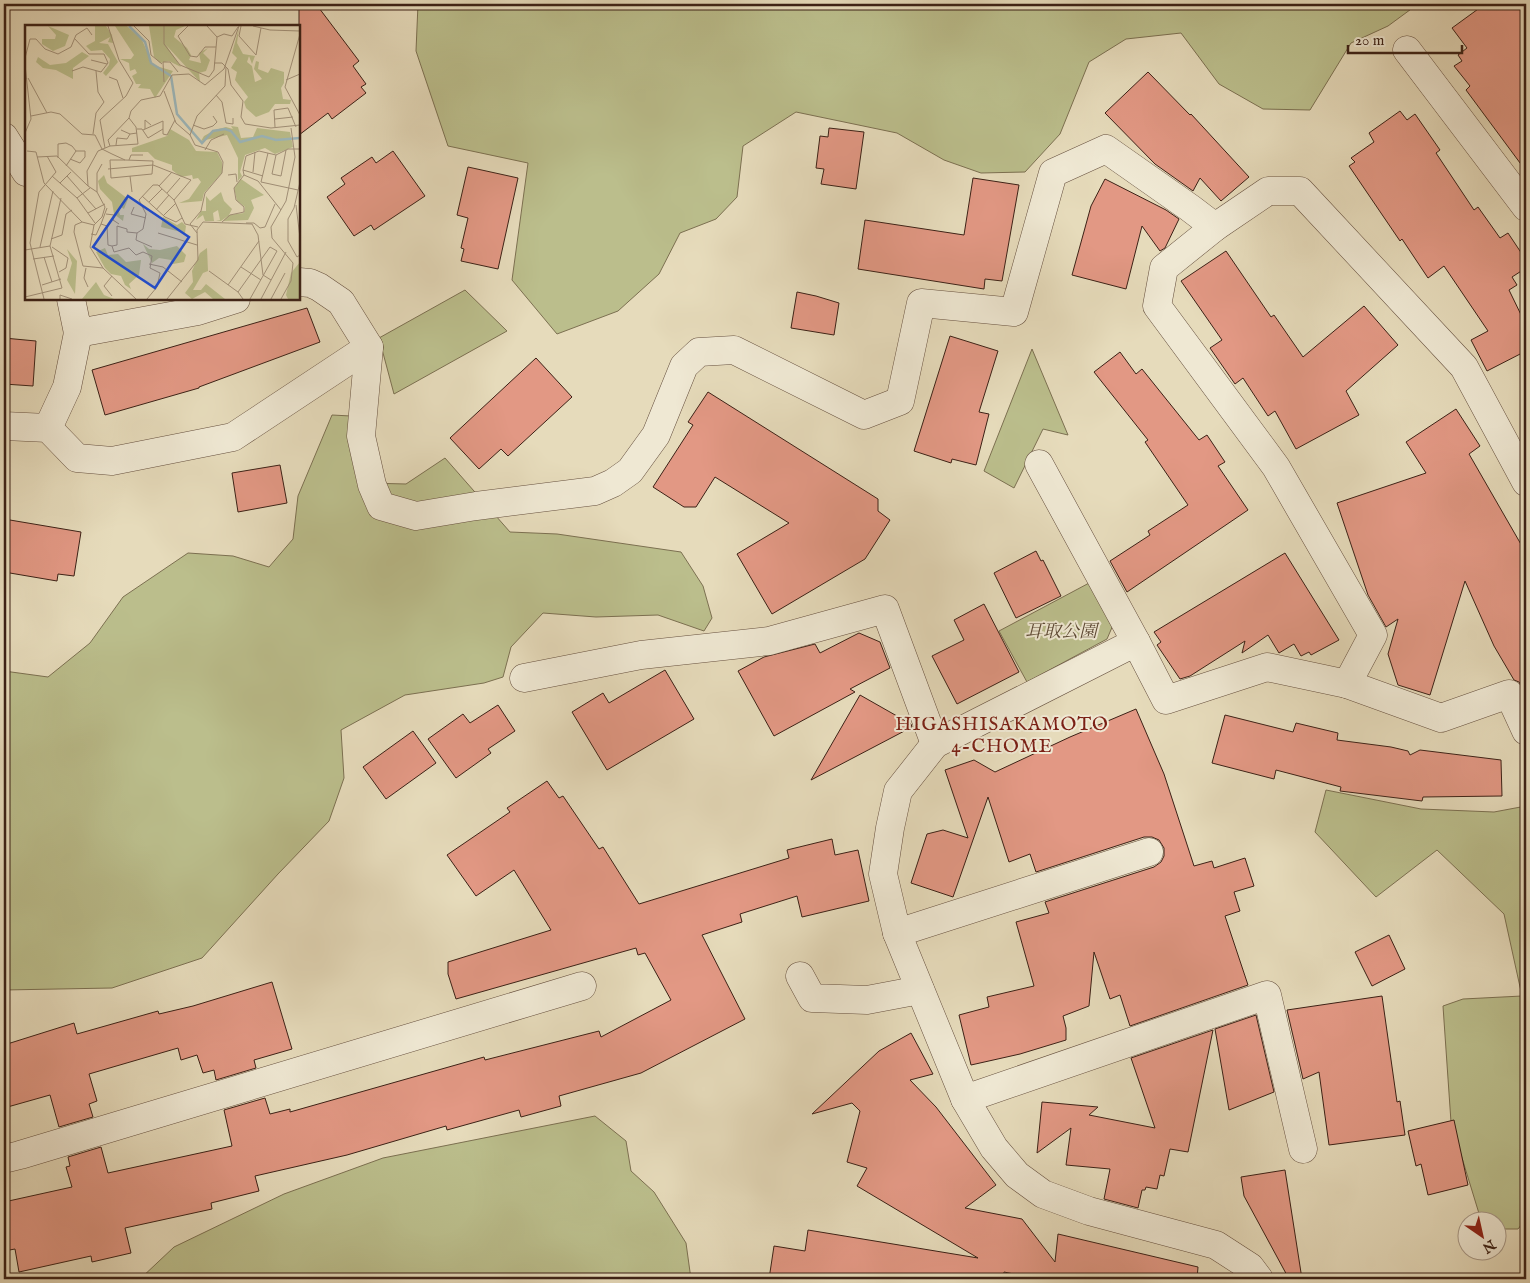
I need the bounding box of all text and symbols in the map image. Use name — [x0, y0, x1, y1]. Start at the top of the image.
scale bar — [1348, 22, 1461, 54]
inset map — [25, 25, 300, 300]
text: 20 m — [1355, 31, 1385, 50]
park label: 耳取公園 — [1025, 621, 1100, 644]
district label: HIGASHISAKAMOTO 4-CHOME — [895, 713, 1109, 759]
north arrow — [1458, 1210, 1508, 1260]
text: N — [1479, 1235, 1500, 1257]

